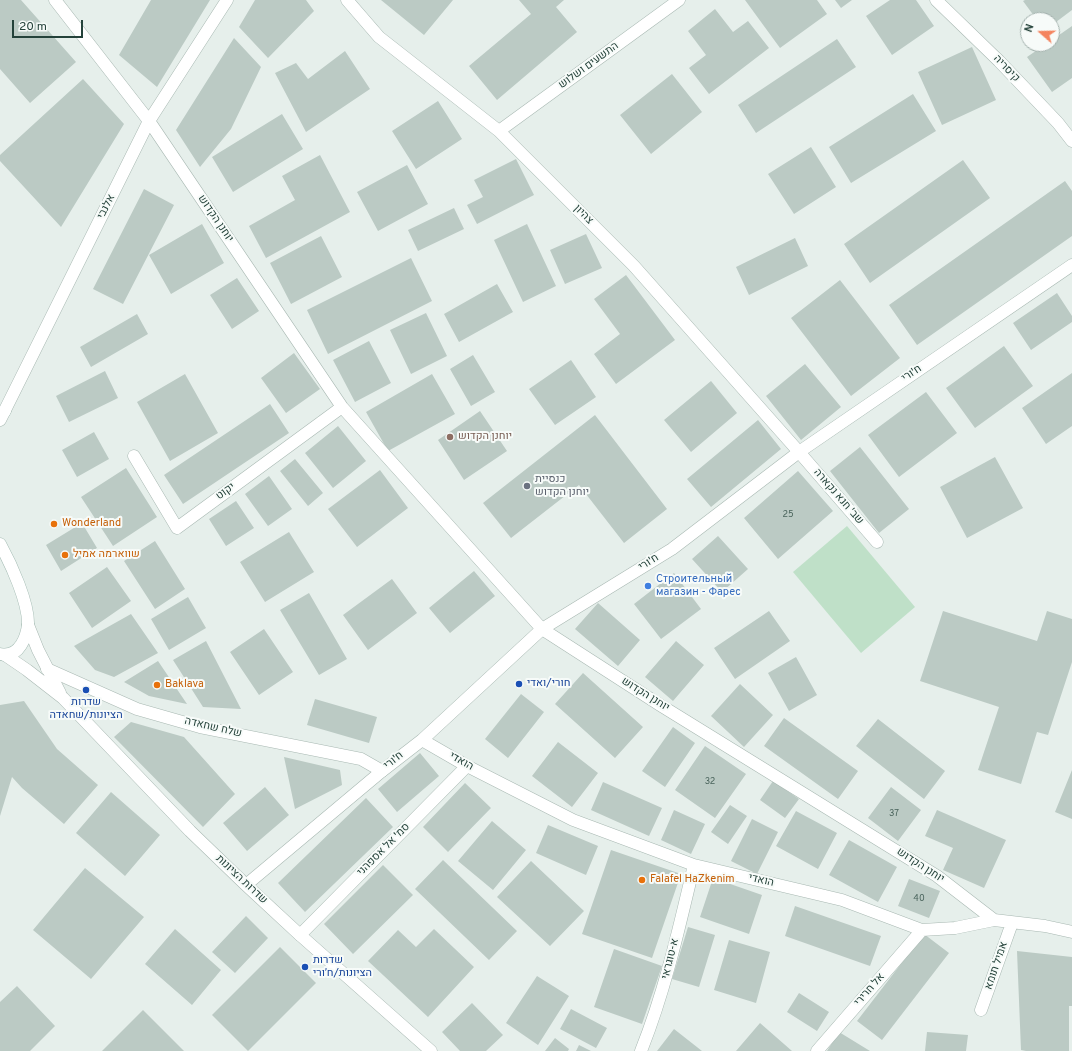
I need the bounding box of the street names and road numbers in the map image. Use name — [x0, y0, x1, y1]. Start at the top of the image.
street label: התשעים ושלוש — [556, 40, 622, 92]
street label: קיסריה — [990, 53, 1022, 85]
street label: אלנבי — [95, 193, 119, 221]
street label: יוחנן הקדוש — [194, 193, 236, 245]
street label: צהיון — [570, 202, 596, 228]
street label: ח'ורי — [900, 363, 924, 385]
street label: שב' חנא נקארה — [810, 466, 866, 528]
street label: יקוט — [214, 481, 238, 503]
street label: ח'ורי — [637, 552, 661, 574]
street label: יוחנן הקדוש — [619, 675, 671, 715]
street label: שלח שחאדה — [183, 715, 243, 741]
street label: ח'ורי — [382, 749, 406, 773]
street label: הואדי — [447, 750, 475, 774]
street label: סמ' אל אספהני — [355, 821, 413, 879]
street label: יוחנן הקדוש — [894, 846, 946, 886]
street label: שדרות הציונות — [212, 853, 270, 907]
street label: הואדי — [747, 872, 775, 890]
street label: א-טוגראי — [660, 937, 682, 981]
street label: אמיל תומא — [983, 940, 1011, 992]
street label: אל חרירי — [852, 971, 888, 1009]

